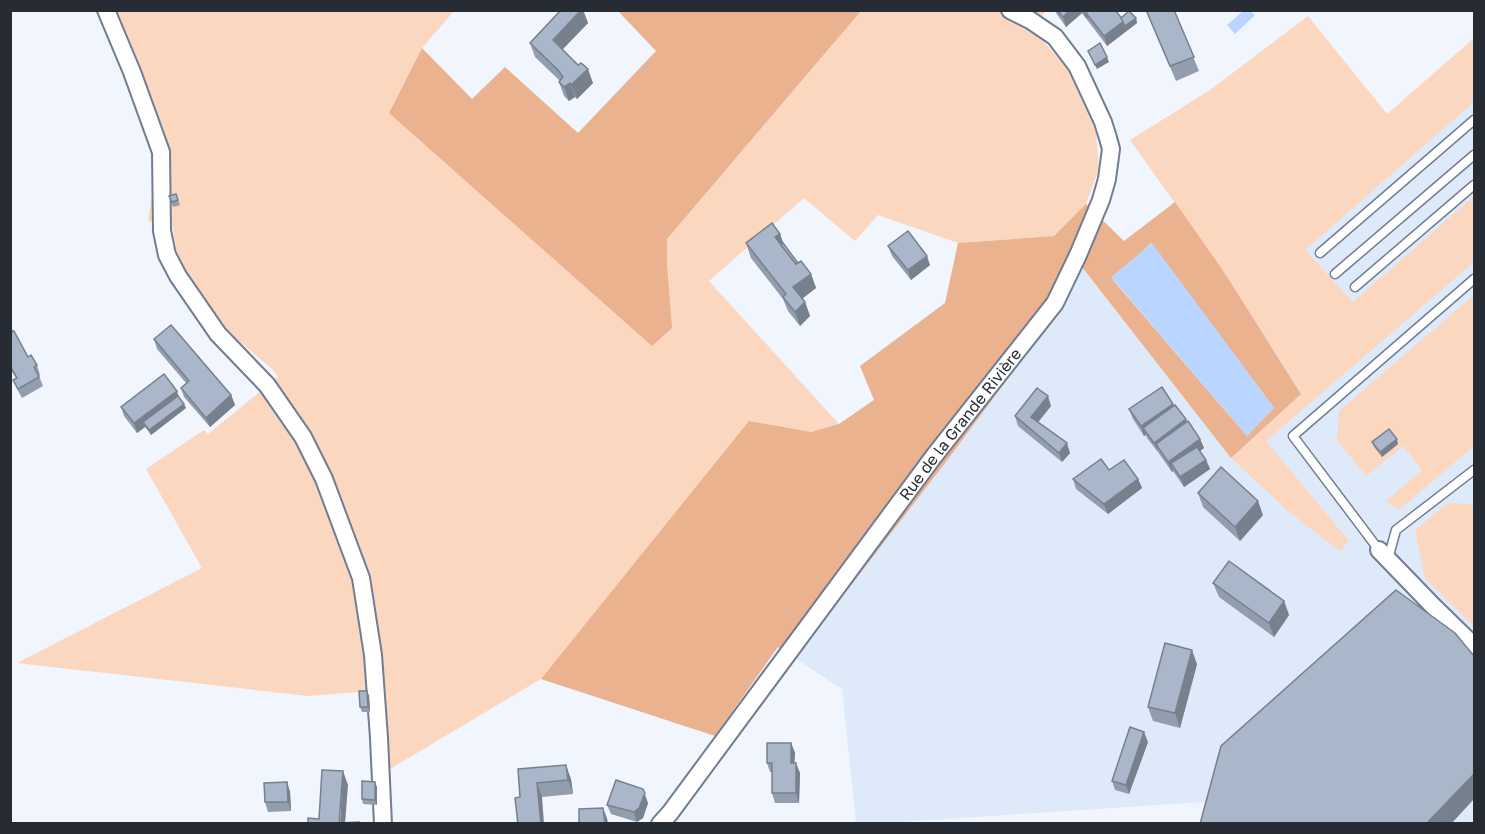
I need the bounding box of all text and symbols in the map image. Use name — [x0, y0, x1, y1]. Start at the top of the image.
street label: Rue de la Grande Rivière — [895, 344, 1025, 504]

